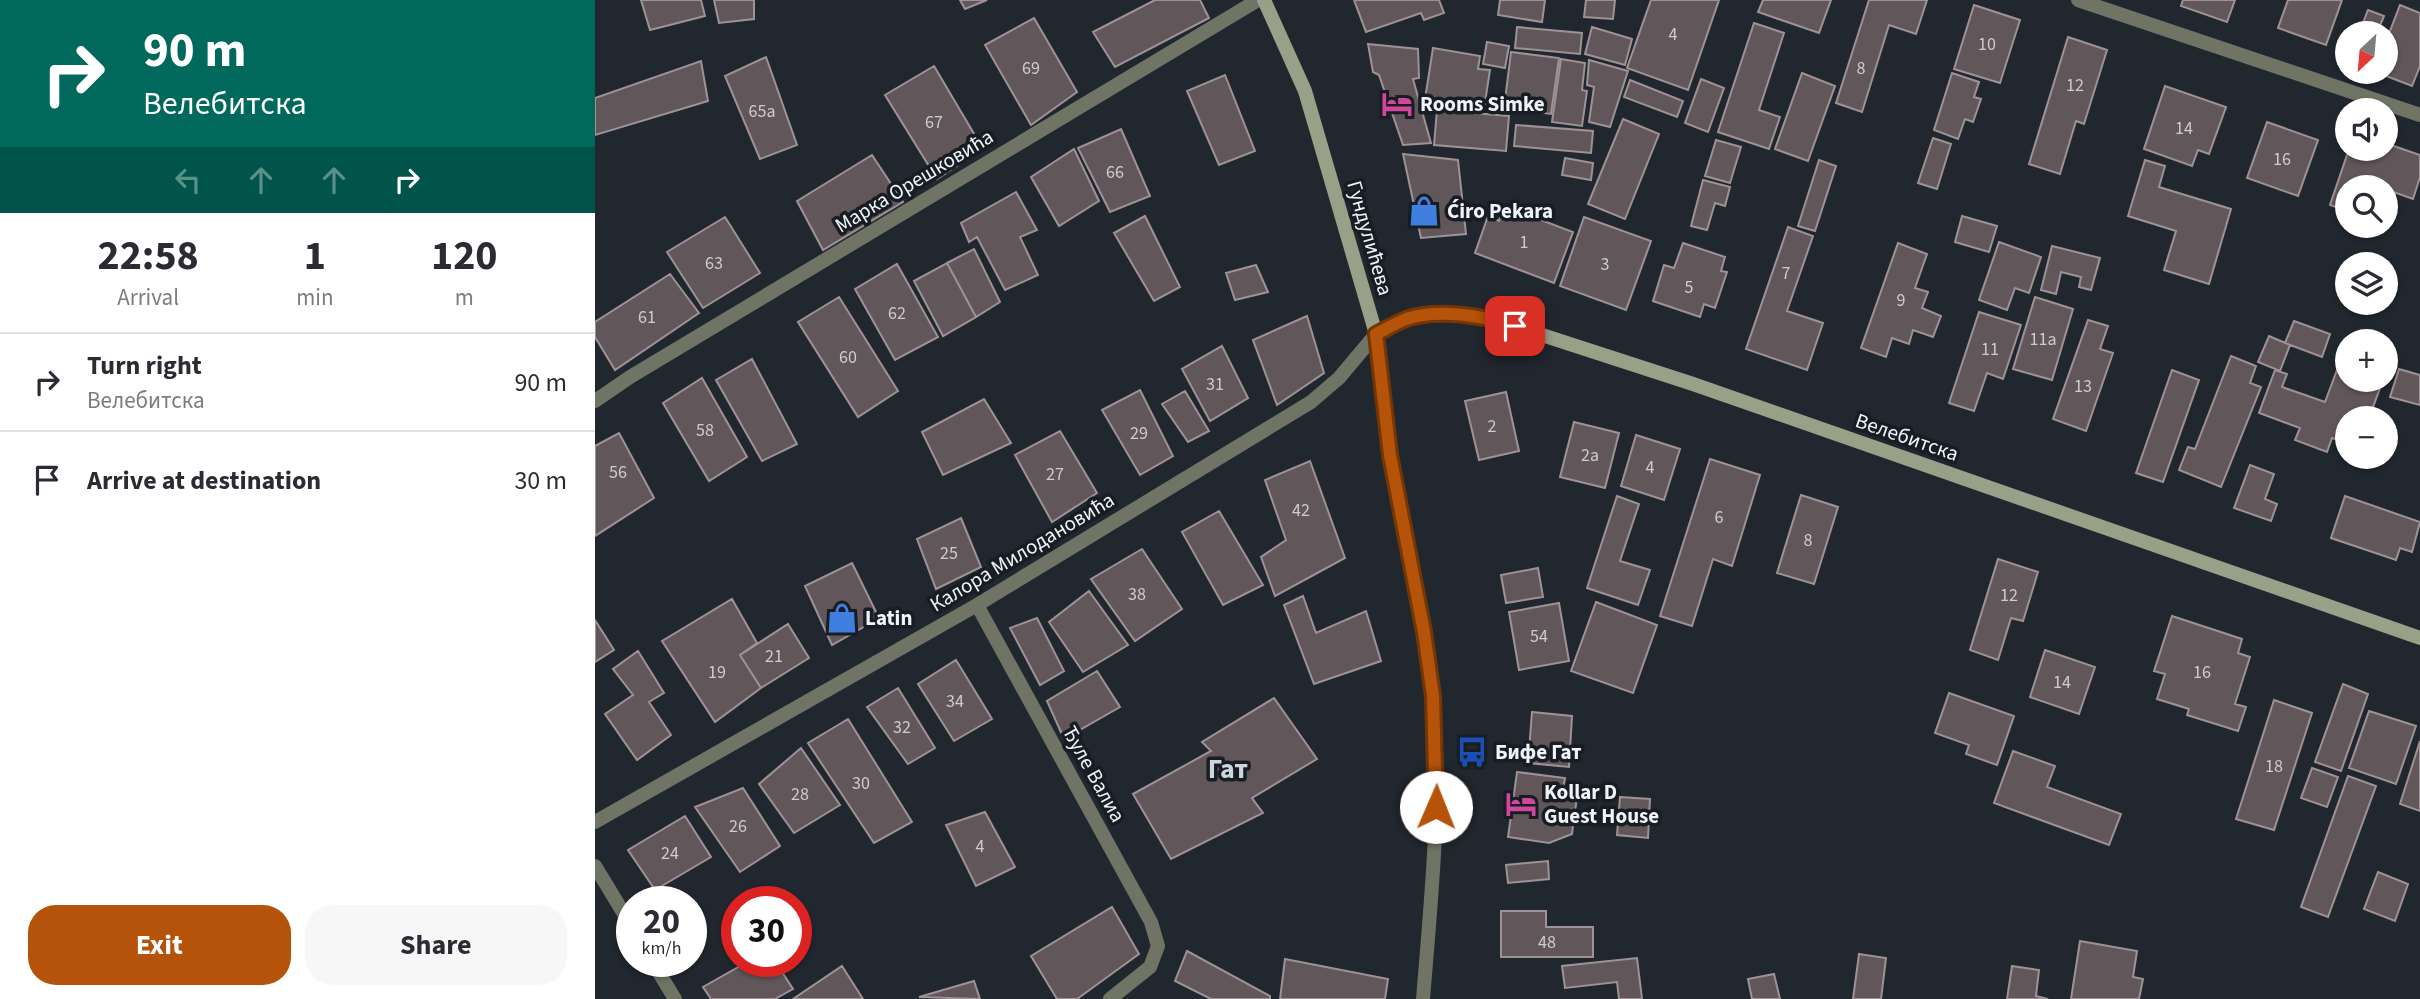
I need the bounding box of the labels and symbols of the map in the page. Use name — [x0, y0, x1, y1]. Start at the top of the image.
north arrow — [2335, 21, 2397, 84]
house number: 4 — [1669, 22, 1678, 47]
house number: 10 — [1978, 32, 1996, 57]
house number: 69 — [1022, 56, 1040, 81]
house number: 8 — [1857, 56, 1866, 81]
house number: 12 — [2066, 73, 2084, 98]
hotel icon: Rooms Simke — [1380, 87, 1414, 121]
place label: Rooms Simke — [1420, 89, 1545, 119]
house number: 65a — [749, 99, 775, 124]
house number: 67 — [925, 110, 943, 135]
house number: 14 — [2175, 116, 2193, 141]
street label: Марка Орешковића — [829, 122, 999, 240]
house number: 16 — [2273, 147, 2291, 172]
house number: 66 — [1106, 160, 1124, 185]
street label: Гундулићева — [1339, 177, 1401, 299]
shop icon: Ćiro Pekara — [1407, 194, 1441, 228]
place label: Ćiro Pekara — [1447, 196, 1553, 226]
house number: 1 — [1520, 230, 1528, 255]
house number: 63 — [705, 251, 723, 276]
house number: 3 — [1601, 252, 1610, 277]
house number: 7 — [1782, 261, 1791, 286]
house number: 5 — [1685, 275, 1694, 300]
house number: 9 — [1897, 288, 1906, 313]
pin — [1485, 296, 1545, 356]
house number: 62 — [888, 301, 906, 326]
house number: 61 — [638, 305, 656, 330]
house number: 11a — [2030, 327, 2056, 352]
house number: 11 — [1981, 337, 1999, 362]
house number: 60 — [839, 345, 857, 370]
house number: 31 — [1206, 372, 1224, 397]
house number: 13 — [2074, 374, 2092, 399]
street label: Велебитска — [1851, 405, 1963, 469]
house number: 2 — [1488, 414, 1497, 439]
house number: 58 — [696, 418, 714, 443]
house number: 29 — [1130, 421, 1148, 446]
house number: 2a — [1581, 443, 1599, 468]
house number: 4 — [1646, 455, 1655, 480]
house number: 56 — [609, 460, 627, 485]
house number: 27 — [1046, 462, 1064, 487]
street label: Калора Милодановића — [924, 485, 1120, 619]
house number: 42 — [1292, 498, 1310, 523]
house number: 6 — [1715, 505, 1724, 530]
house number: 8 — [1804, 528, 1813, 553]
house number: 25 — [940, 541, 958, 566]
house number: 38 — [1128, 582, 1146, 607]
house number: 12 — [2000, 583, 2018, 608]
shop icon: Latin — [825, 601, 859, 635]
place label: Latin — [865, 603, 912, 633]
house number: 54 — [1530, 624, 1548, 649]
house number: 21 — [765, 644, 783, 669]
house number: 19 — [708, 660, 726, 685]
house number: 16 — [2193, 660, 2211, 685]
house number: 14 — [2053, 670, 2071, 695]
house number: 34 — [946, 689, 964, 714]
house number: 32 — [893, 715, 911, 740]
street label: Ђуле Валиа — [1055, 720, 1133, 828]
bus stop icon: Бифе Гат — [1455, 735, 1489, 769]
place label: Бифе Гат — [1495, 737, 1581, 767]
district label: Гат — [1208, 749, 1248, 789]
house number: 18 — [2265, 754, 2283, 779]
position arrow — [1399, 770, 1473, 844]
house number: 30 — [852, 771, 870, 796]
place label: Kollar D Guest House — [1544, 777, 1659, 831]
house number: 28 — [791, 782, 809, 807]
hotel icon: Kollar D Guest House — [1504, 787, 1538, 821]
house number: 26 — [729, 814, 747, 839]
house number: 4 — [976, 834, 985, 859]
house number: 24 — [661, 841, 679, 866]
speed limit sign: 30 — [721, 886, 812, 977]
house number: 48 — [1538, 930, 1556, 955]

